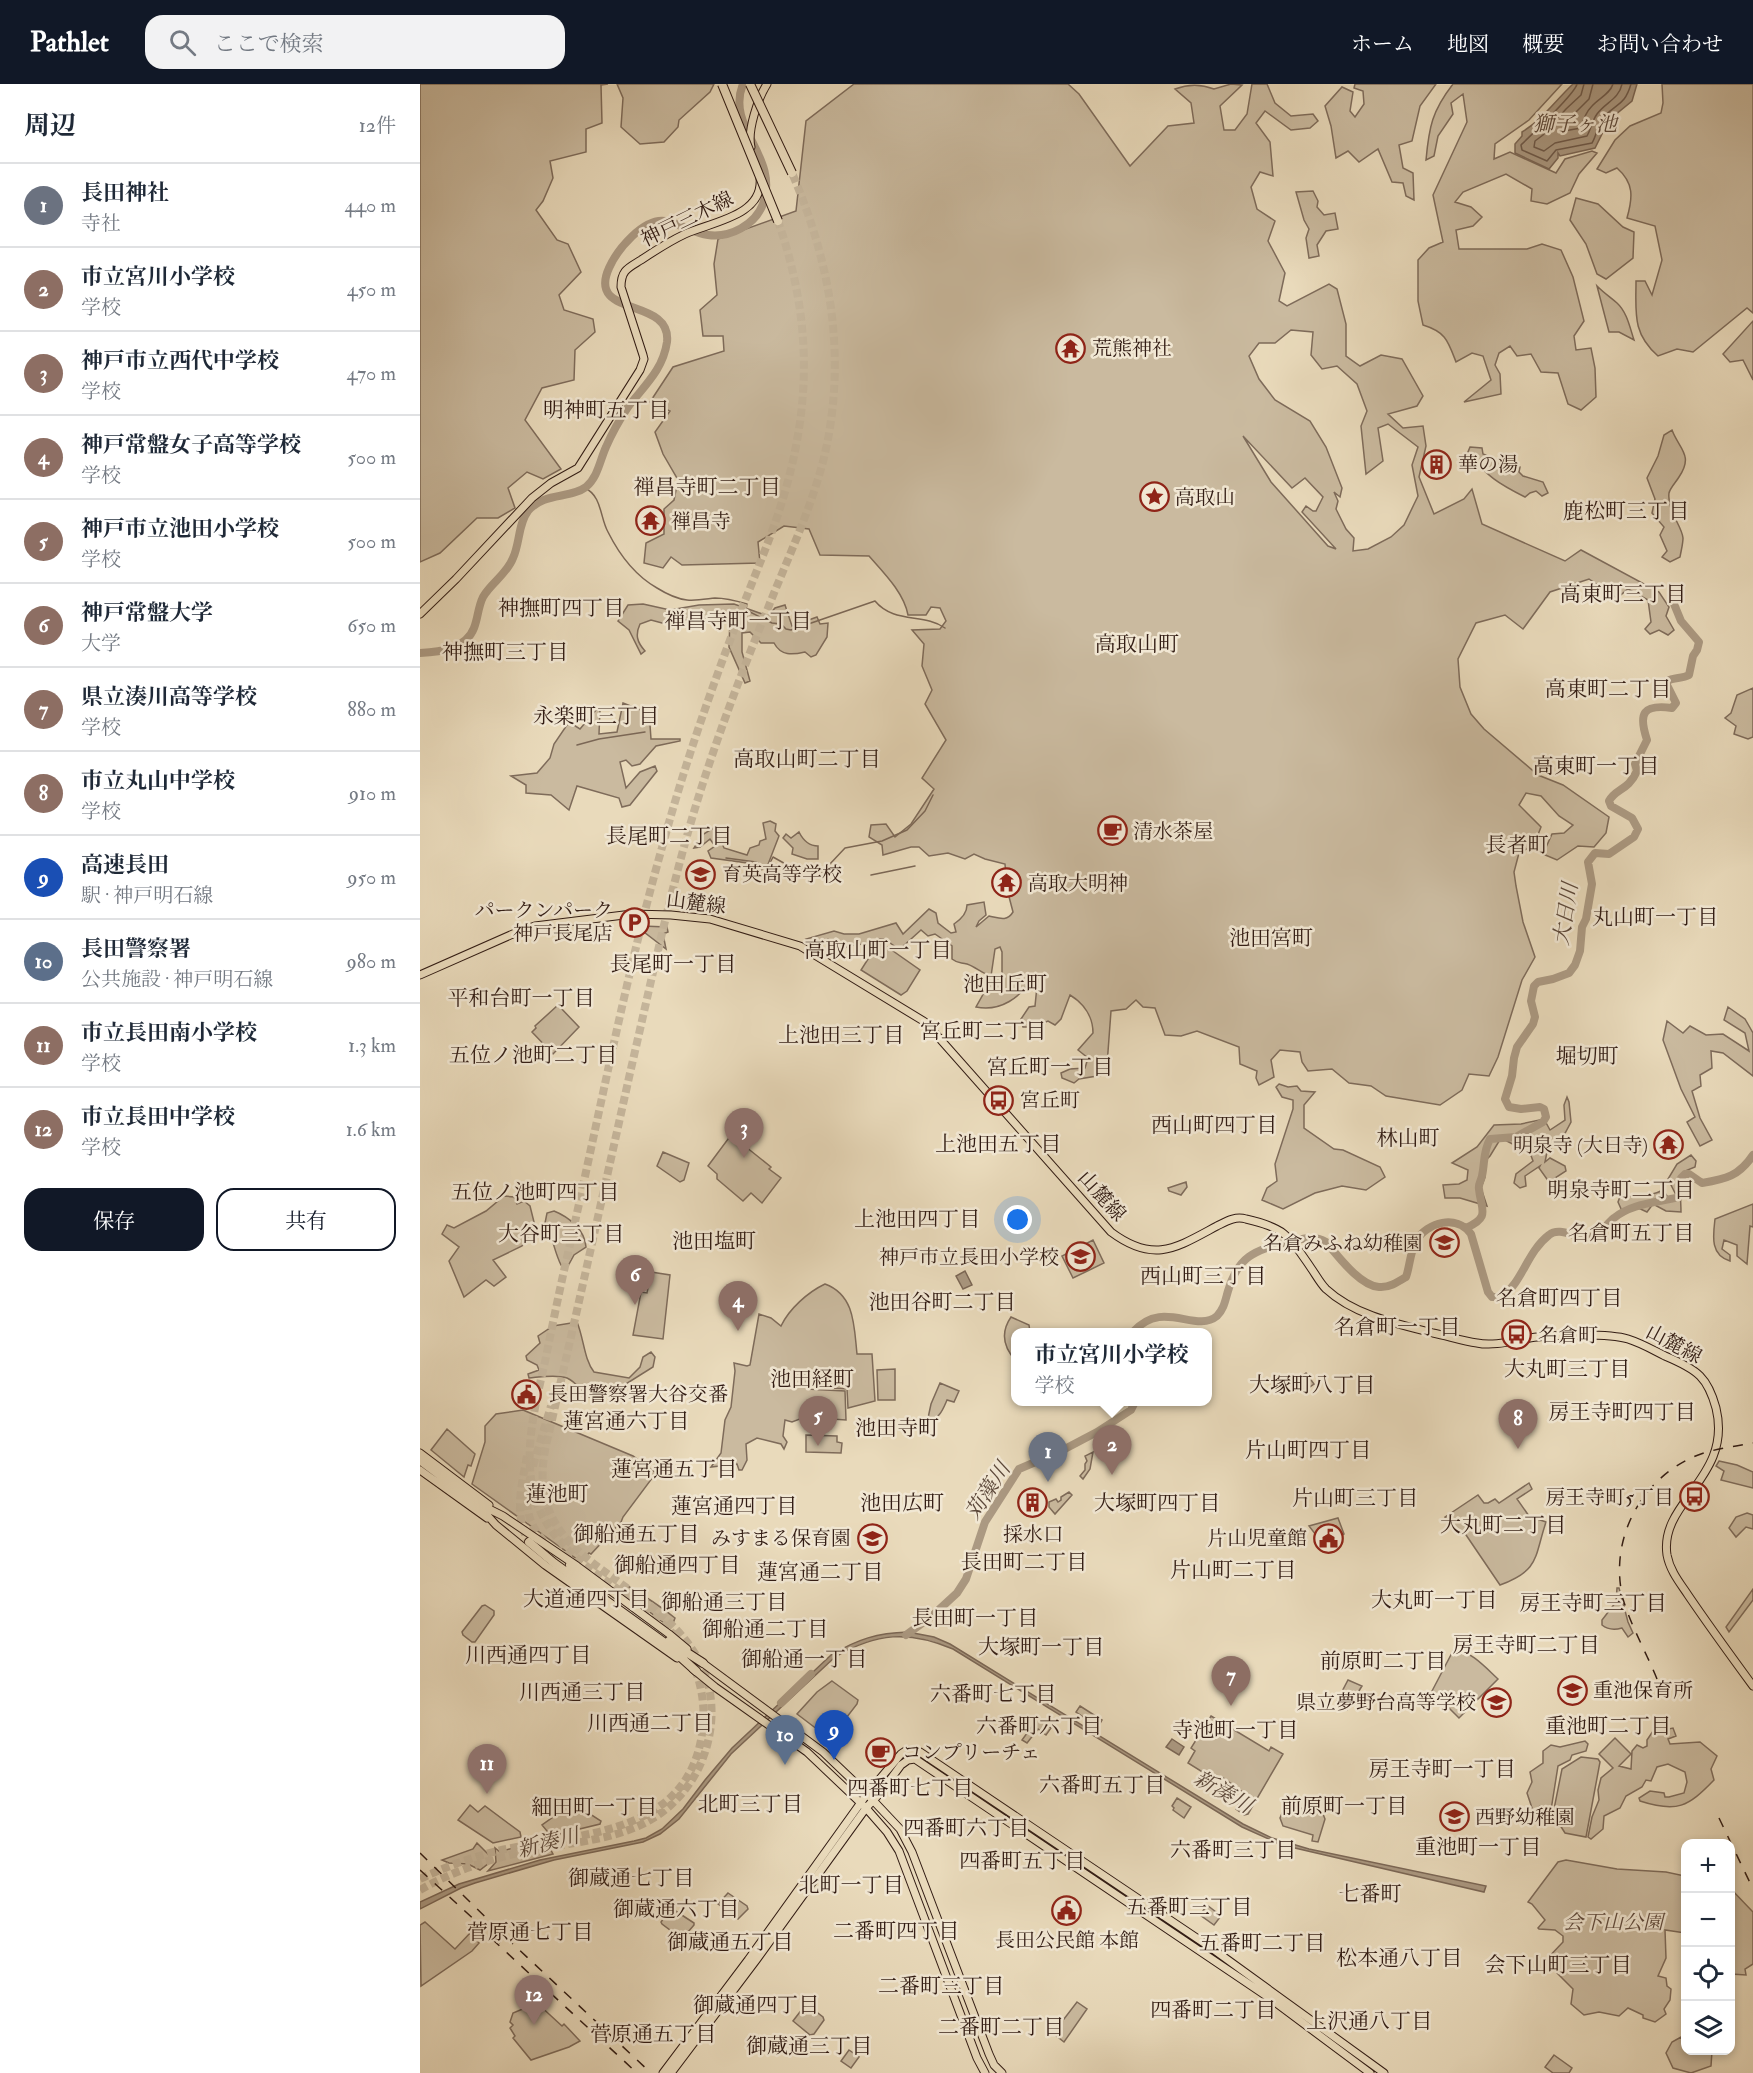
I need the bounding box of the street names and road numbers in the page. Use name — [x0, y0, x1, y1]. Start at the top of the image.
street label: 神戸三木線 — [637, 186, 737, 252]
street label: 山麓線 — [665, 887, 727, 919]
street label: 山麓線 — [1073, 1165, 1131, 1227]
street label: 山麓線 — [1642, 1319, 1706, 1369]

